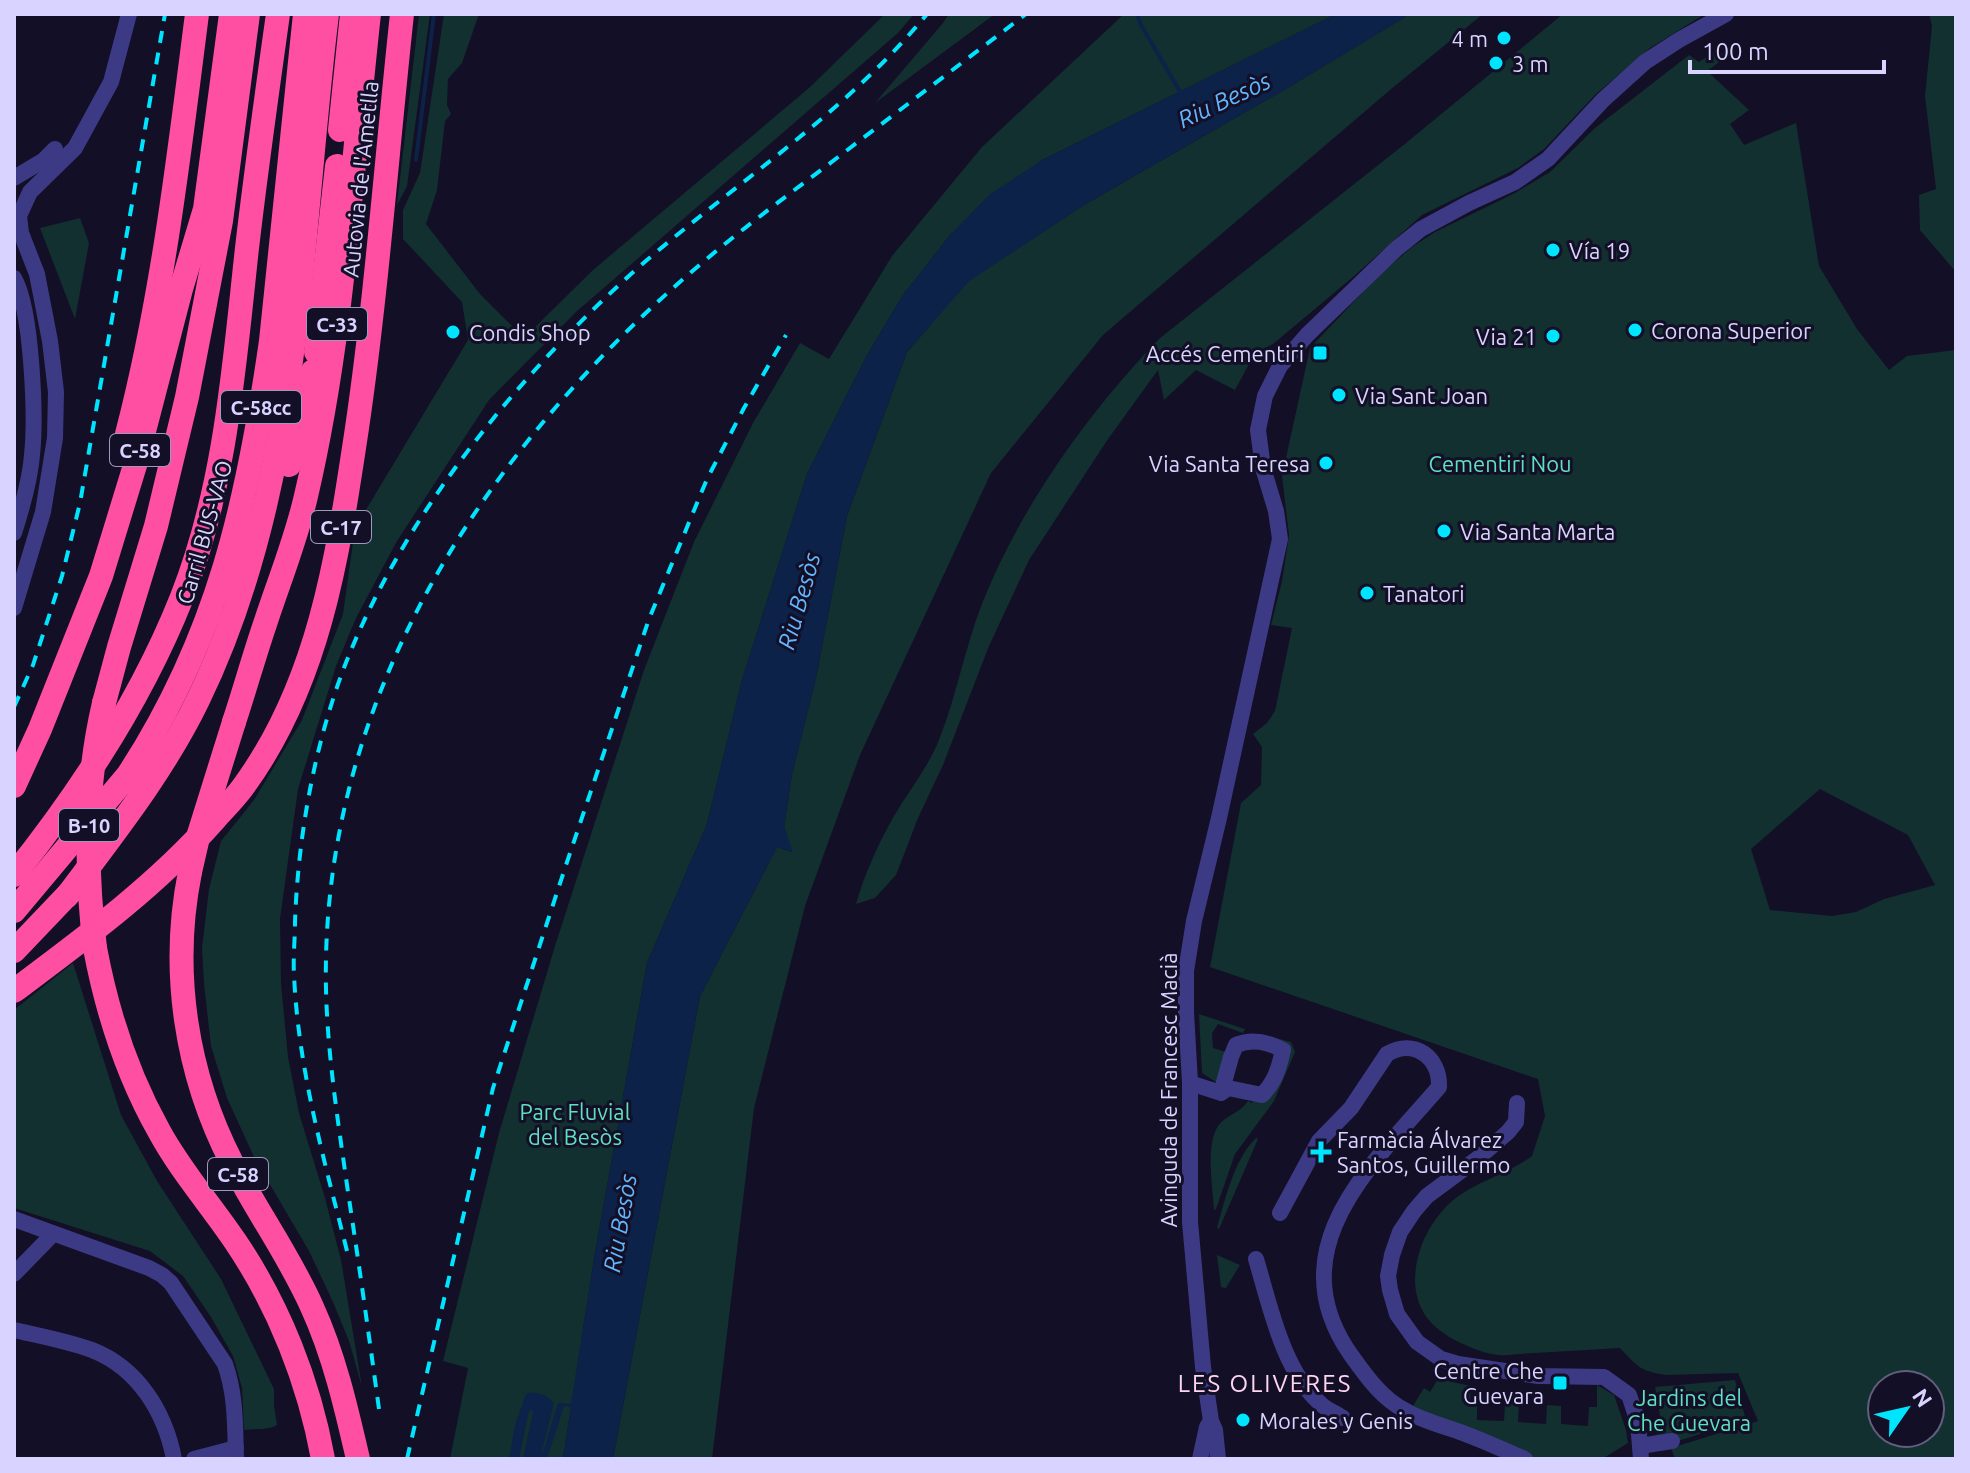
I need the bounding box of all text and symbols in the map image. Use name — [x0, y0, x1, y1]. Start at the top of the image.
scale bar — [1690, 24, 1884, 74]
place label: 4 m — [1452, 26, 1488, 51]
marker: 4 m — [1495, 29, 1513, 47]
text: 100 m — [1702, 38, 1769, 65]
place label: 3 m — [1512, 51, 1548, 76]
marker: 3 m — [1487, 54, 1505, 72]
water label: Riu Besòs — [1173, 67, 1275, 133]
street label: Autovia de l'Ametlla — [337, 80, 383, 278]
place label: Vía 19 — [1569, 238, 1630, 263]
marker: Vía 19 — [1544, 241, 1562, 259]
road number: C-33 — [307, 308, 367, 340]
place label: Corona Superior — [1651, 318, 1812, 343]
place label: Condis Shop — [469, 320, 591, 345]
marker: Corona Superior — [1626, 321, 1644, 339]
marker: Condis Shop — [444, 323, 462, 341]
place label: Via 21 — [1476, 324, 1537, 349]
marker: Via 21 — [1544, 327, 1562, 345]
place label: Accés Cementiri — [1146, 341, 1304, 366]
marker: Accés Cementiri — [1311, 344, 1329, 362]
place label: Via Sant Joan — [1355, 383, 1488, 408]
marker: Via Sant Joan — [1330, 386, 1348, 404]
road number: C-58cc — [221, 391, 301, 423]
road number: C-58 — [110, 434, 170, 466]
place label: Via Santa Teresa — [1149, 451, 1310, 476]
park label: Cementiri Nou — [1428, 451, 1572, 476]
marker: Via Santa Teresa — [1317, 454, 1335, 472]
street label: Carril BUS-VAO — [172, 457, 236, 607]
road number: C-17 — [311, 511, 371, 543]
place label: Via Santa Marta — [1460, 519, 1615, 544]
marker: Via Santa Marta — [1435, 522, 1453, 540]
water label: Riu Besòs — [772, 550, 826, 652]
place label: Tanatori — [1383, 581, 1465, 606]
marker: Tanatori — [1358, 584, 1376, 602]
road number: B-10 — [59, 809, 119, 841]
street label: Avinguda de Francesc Macià — [1156, 953, 1181, 1227]
park label: Parc Fluvial del Besòs — [520, 1099, 631, 1149]
place label: Farmàcia Álvarez Santos, Guillermo — [1337, 1126, 1510, 1177]
marker: Farmàcia Álvarez Santos, Guillermo — [1312, 1143, 1330, 1161]
road number: C-58 — [208, 1158, 268, 1190]
water label: Riu Besòs — [598, 1172, 642, 1274]
place label: Centre Che Guevara — [1433, 1358, 1544, 1408]
north arrow — [1866, 1369, 1946, 1449]
district label: LES OLIVERES — [1178, 1370, 1352, 1397]
marker: Centre Che Guevara — [1551, 1374, 1569, 1392]
text: N — [1908, 1384, 1938, 1411]
park label: Jardins del Che Guevara — [1627, 1385, 1751, 1435]
place label: Morales y Genis — [1259, 1408, 1413, 1433]
marker: Morales y Genis — [1234, 1411, 1252, 1429]

